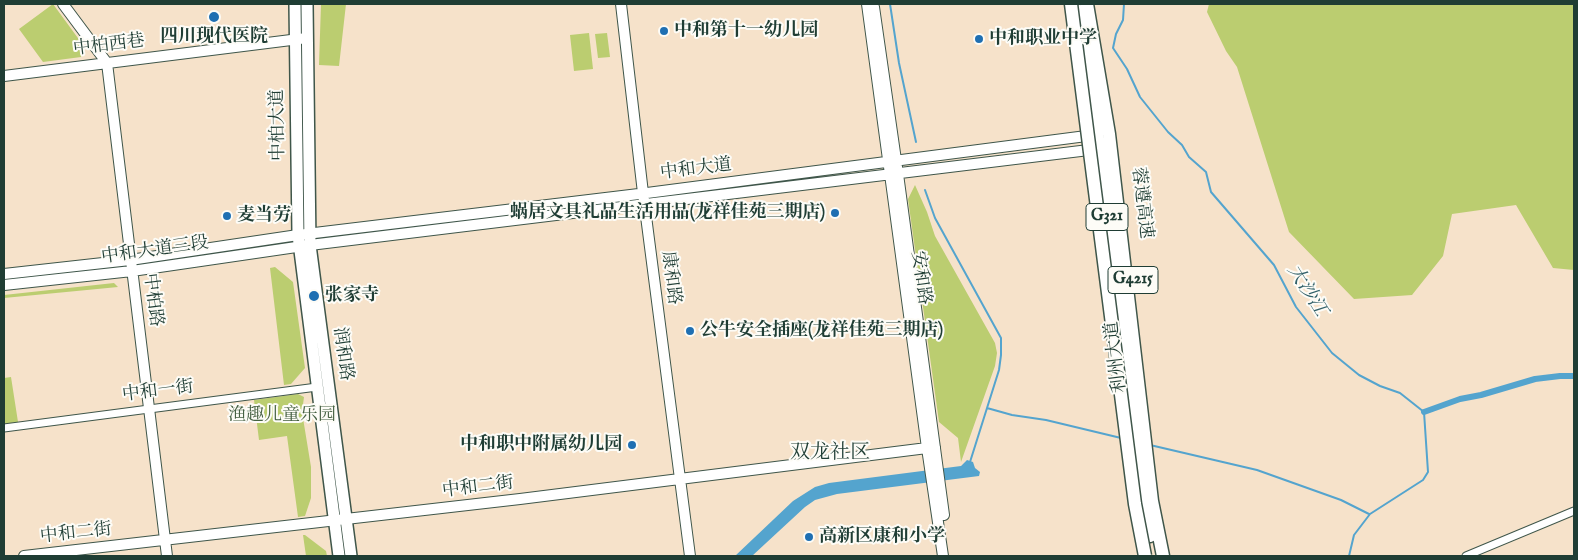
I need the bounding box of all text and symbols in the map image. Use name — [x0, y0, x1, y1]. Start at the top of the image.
marker: 四川现代医院 — [207, 10, 221, 24]
place label: 中和第十一幼儿园 — [674, 20, 818, 42]
marker: 中和第十一幼儿园 — [658, 25, 670, 37]
place label: 四川现代医院 — [160, 26, 268, 48]
place label: 中和职业中学 — [989, 28, 1097, 50]
street label: 中柏西巷 — [72, 31, 146, 61]
marker: 中和职业中学 — [973, 33, 985, 45]
street label: 中柏大道 — [268, 89, 290, 161]
street label: 中和大道 — [659, 155, 733, 185]
street label: 蓉遵高速 — [1126, 166, 1156, 240]
place label: 蜗居文具礼品生活用品(龙祥佳苑三期店) — [510, 202, 825, 224]
road number: G321 — [1086, 203, 1128, 230]
place label: 麦当劳 — [237, 205, 291, 227]
marker: 蜗居文具礼品生活用品(龙祥佳苑三期店) — [829, 207, 841, 219]
marker: 麦当劳 — [221, 210, 233, 222]
street label: 中和大道三段 — [100, 233, 210, 269]
street label: 康和路 — [656, 250, 684, 306]
street label: 安和路 — [906, 250, 934, 306]
water label: 大沙江 — [1281, 261, 1331, 321]
road number: G4215 — [1108, 266, 1158, 294]
street label: 中柏路 — [138, 272, 166, 328]
place label: 张家寺 — [325, 285, 379, 307]
marker: 张家寺 — [307, 289, 321, 303]
place label: 公牛安全插座(龙祥佳苑三期店) — [700, 320, 943, 342]
street label: 利州大道 — [1102, 320, 1132, 394]
marker: 公牛安全插座(龙祥佳苑三期店) — [684, 325, 696, 337]
street label: 润和路 — [328, 326, 356, 382]
street label: 中和一街 — [121, 377, 195, 407]
park label: 渔趣儿童乐园 — [228, 405, 336, 427]
place label: 中和职中附属幼儿园 — [460, 434, 622, 456]
marker: 中和职中附属幼儿园 — [626, 439, 638, 451]
district label: 双龙社区 — [790, 442, 870, 466]
street label: 中和二街 — [441, 473, 515, 503]
street label: 中和二街 — [39, 519, 113, 549]
place label: 高新区康和小学 — [819, 526, 945, 548]
marker: 高新区康和小学 — [803, 531, 815, 543]

